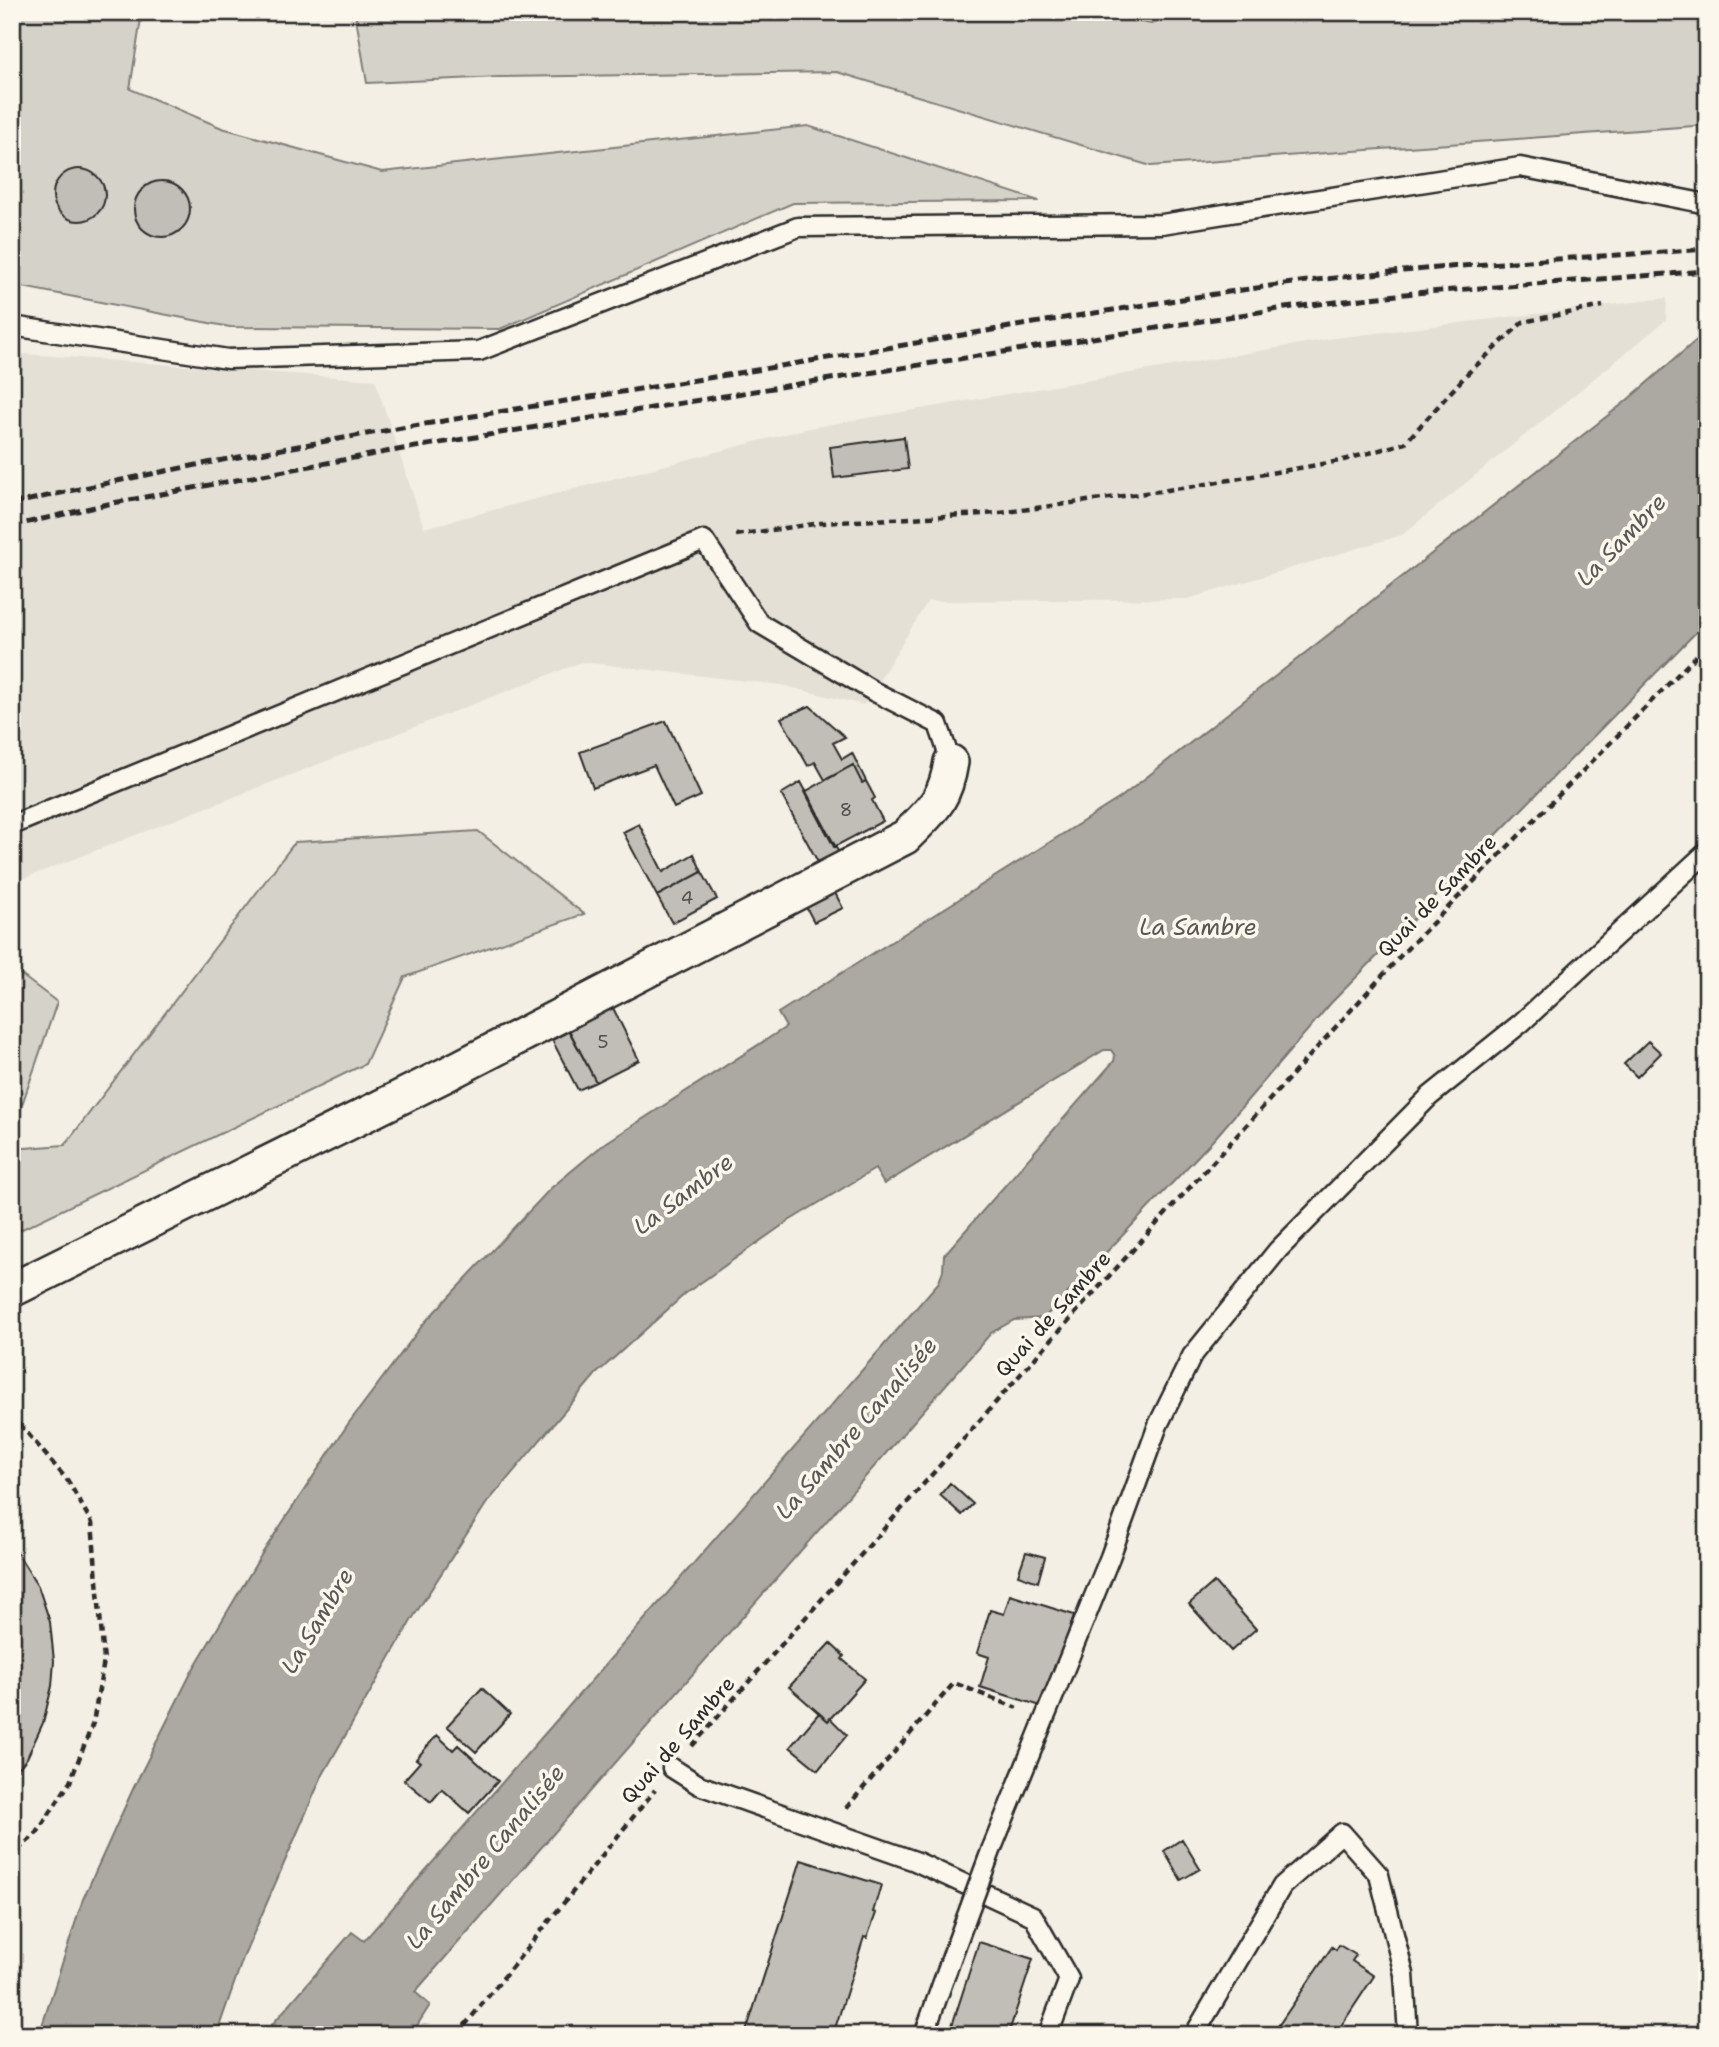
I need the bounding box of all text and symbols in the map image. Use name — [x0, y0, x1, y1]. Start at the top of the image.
water label: La Sambre — [1569, 487, 1673, 593]
house number: 8 — [840, 798, 852, 822]
street label: Quai de Sambre — [1371, 828, 1503, 964]
house number: 4 — [681, 886, 693, 910]
water label: La Sambre — [1139, 912, 1257, 942]
house number: 5 — [597, 1030, 609, 1054]
water label: La Sambre — [627, 1147, 739, 1241]
street label: Quai de Sambre — [989, 1245, 1117, 1383]
water label: La Sambre Canalisée — [768, 1331, 944, 1525]
water label: La Sambre — [274, 1563, 360, 1679]
street label: Quai de Sambre — [615, 1670, 741, 1810]
water label: La Sambre Canalisée — [399, 1758, 571, 1956]

